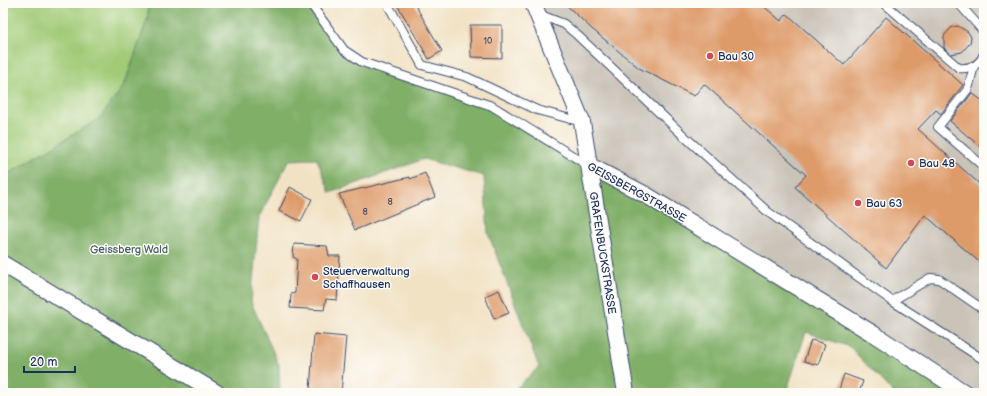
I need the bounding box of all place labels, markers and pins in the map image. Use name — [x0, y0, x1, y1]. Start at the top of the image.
place label: Bau 30 — [718, 50, 755, 63]
marker: Bau 30 — [705, 51, 715, 61]
place label: Bau 48 — [919, 157, 955, 170]
marker: Bau 48 — [906, 158, 916, 168]
place label: Bau 63 — [866, 197, 903, 210]
marker: Bau 63 — [853, 198, 863, 208]
place label: Steuerverwaltung Schaffhausen — [323, 265, 409, 291]
marker: Steuerverwaltung Schaffhausen — [310, 272, 320, 282]

